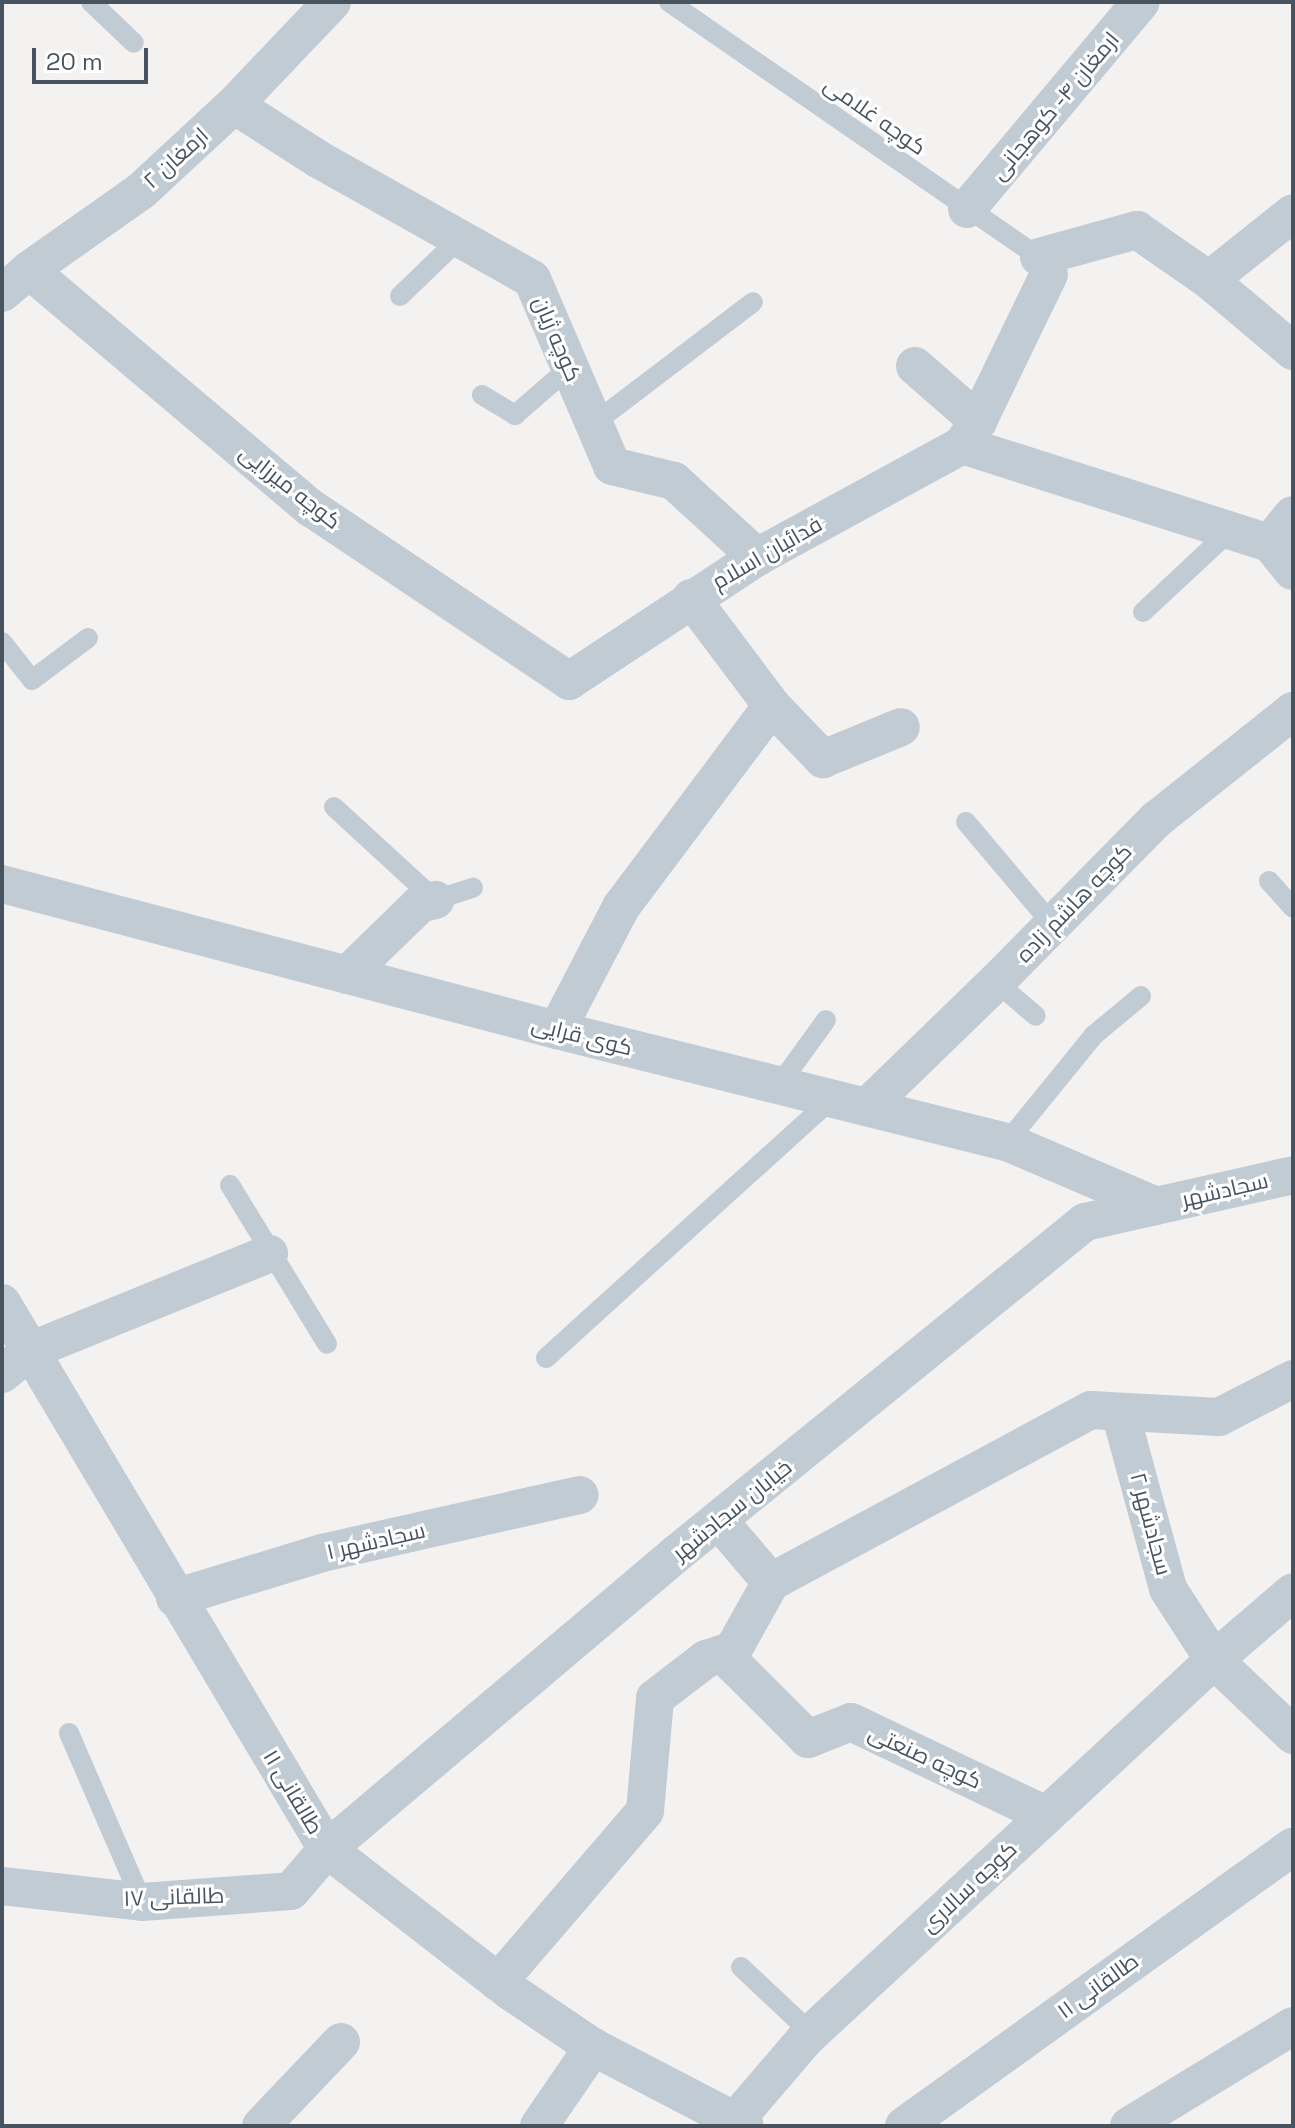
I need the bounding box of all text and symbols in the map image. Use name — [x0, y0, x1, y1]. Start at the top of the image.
street label: ارمغان ۴- کوهجانی — [985, 26, 1125, 186]
scale bar — [36, 32, 152, 82]
text: 20 m — [46, 46, 103, 77]
street label: کوچه غلامی — [819, 71, 931, 161]
street label: ارمغان ۲ — [138, 122, 214, 194]
street label: کوچه ژیان — [527, 292, 587, 386]
street label: کوچه میرزایی — [234, 439, 346, 535]
street label: فدائیان اسلام — [707, 511, 827, 595]
street label: کوچه هاشم زاده — [1011, 838, 1137, 968]
street label: کوی قرایی — [529, 1011, 635, 1061]
street label: سجادشهر — [1179, 1167, 1271, 1213]
street label: خیابان سجادشهر — [667, 1454, 797, 1566]
street label: سجادشهر ۲ — [1125, 1470, 1177, 1578]
street label: سجادشهر ۱ — [324, 1517, 428, 1565]
street label: کوچه صنعتی — [864, 1719, 986, 1795]
street label: طالقانی ۱۱ — [257, 1745, 329, 1839]
street label: کوچه سالاری — [916, 1836, 1022, 1938]
street label: طالقانی ۱۷ — [123, 1882, 225, 1912]
street label: طالقانی ۱۱ — [1052, 1948, 1144, 2024]

